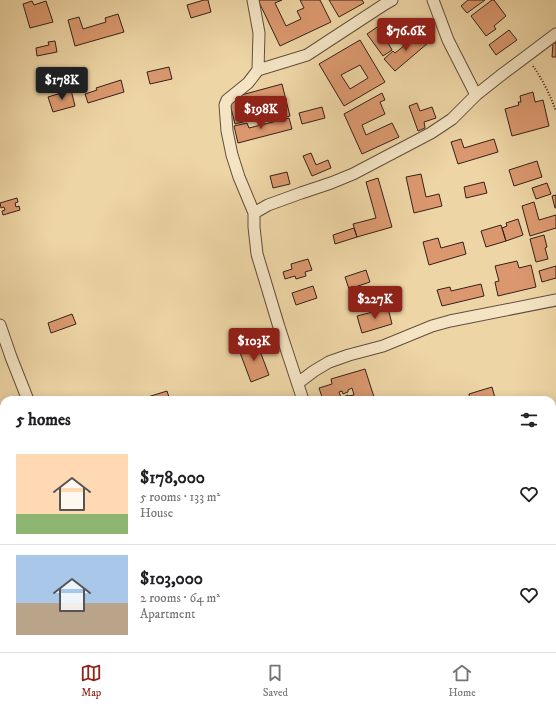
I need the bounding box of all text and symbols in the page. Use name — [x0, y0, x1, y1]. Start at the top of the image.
pin: $76.6K — [373, 18, 439, 52]
text: $76.6K — [386, 23, 426, 39]
pin: $178K — [34, 67, 90, 101]
text: $178K — [45, 72, 79, 88]
pin: $198K — [233, 96, 289, 130]
text: $198K — [244, 101, 278, 117]
pin: $227K — [347, 286, 403, 320]
text: $227K — [357, 291, 393, 307]
pin: $103K — [226, 328, 282, 362]
text: $103K — [238, 333, 270, 349]
text: 5 homes — [16, 409, 71, 431]
icon: filters — [518, 409, 540, 431]
text: $178,000 — [140, 467, 205, 489]
icon: home — [48, 470, 96, 518]
icon: heart — [518, 483, 540, 505]
text: 5 rooms · 133 m² — [140, 489, 220, 505]
text: House — [140, 505, 173, 521]
text: $103,000 — [140, 568, 203, 590]
icon: home — [48, 571, 96, 619]
icon: heart — [518, 584, 540, 606]
text: 2 rooms · 64 m² — [140, 590, 220, 606]
text: Apartment — [140, 606, 195, 622]
tab: Map — [80, 662, 102, 700]
tab: Saved — [263, 662, 288, 700]
tab: Home — [449, 662, 476, 700]

